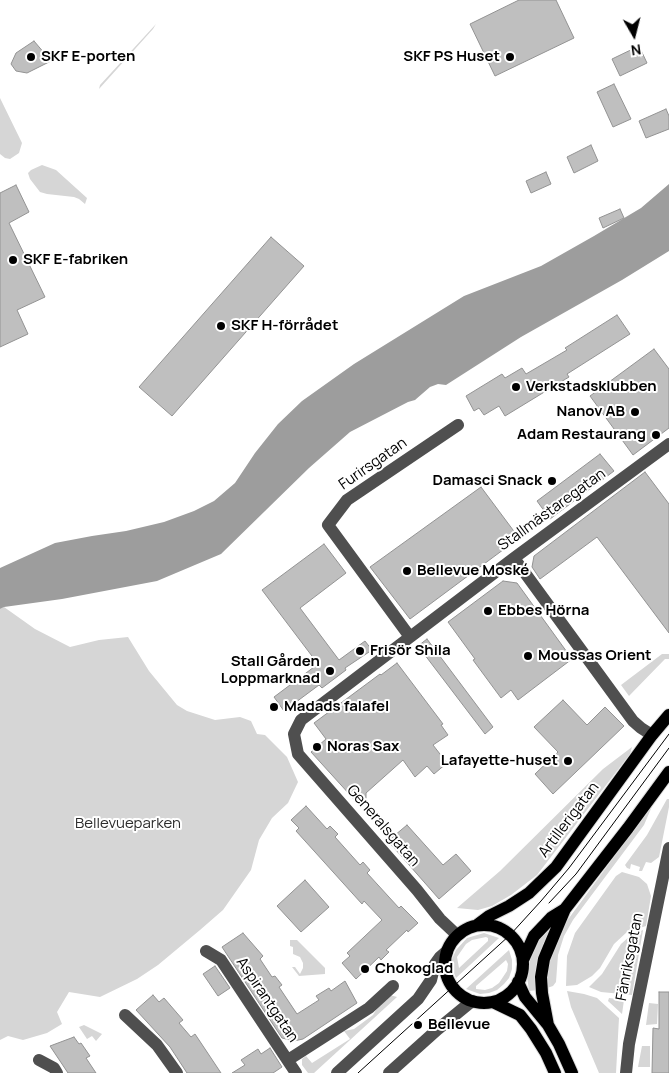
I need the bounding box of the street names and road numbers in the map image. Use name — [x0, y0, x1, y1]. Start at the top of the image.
street label: Furirsgatan — [336, 434, 410, 494]
street label: Stallmästaregatan — [495, 465, 609, 555]
street label: Artillerigatan — [535, 779, 603, 861]
street label: Generalsgatan — [343, 782, 423, 870]
street label: Fänriksgatan — [613, 912, 647, 1002]
street label: Aspirantgatan — [232, 954, 302, 1046]

